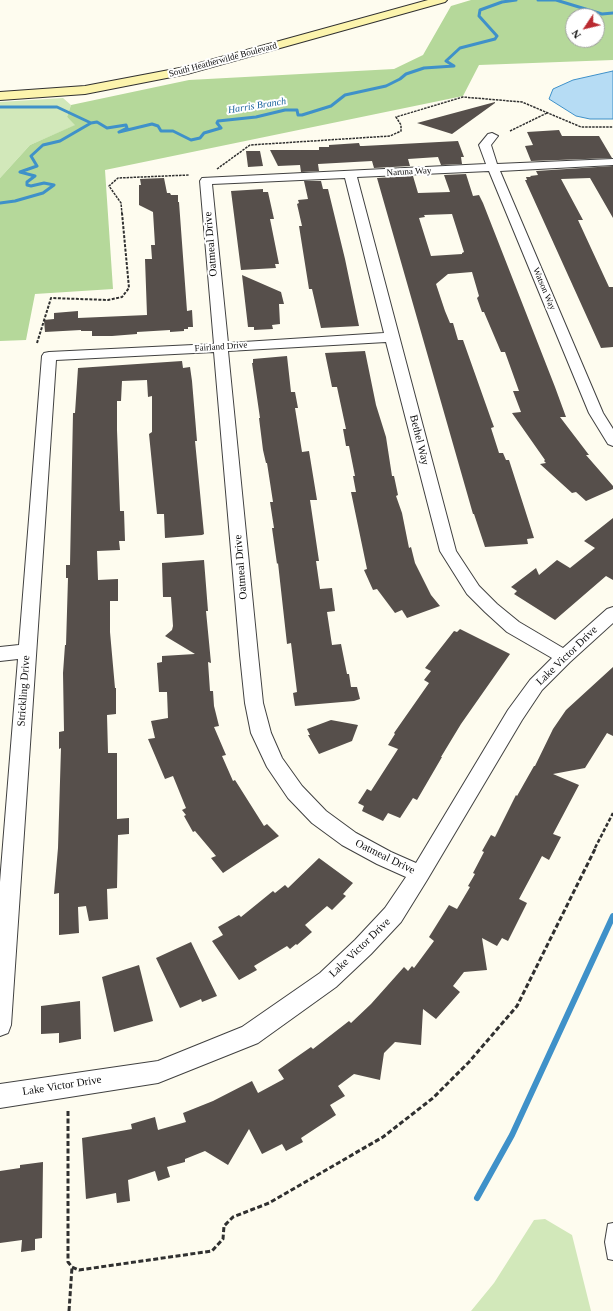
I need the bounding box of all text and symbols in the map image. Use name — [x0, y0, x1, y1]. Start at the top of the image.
north arrow — [565, 8, 605, 48]
text: N — [569, 28, 583, 41]
street label: South Heatherwilde Boulevard — [168, 40, 278, 80]
water label: Harris Branch — [227, 95, 287, 117]
street label: Naruna Way — [386, 165, 432, 179]
street label: Oatmeal Drive — [202, 211, 220, 277]
street label: Watson Way — [530, 266, 558, 312]
street label: Fairland Drive — [194, 340, 248, 354]
street label: Bethel Way — [406, 413, 432, 467]
street label: Oatmeal Drive — [232, 534, 250, 600]
street label: Lake Victor Drive — [534, 623, 600, 689]
street label: Strickling Drive — [15, 655, 33, 727]
street label: Oatmeal Drive — [353, 837, 417, 877]
street label: Lake Victor Drive — [327, 915, 393, 981]
street label: Lake Victor Drive — [21, 1073, 103, 1099]

